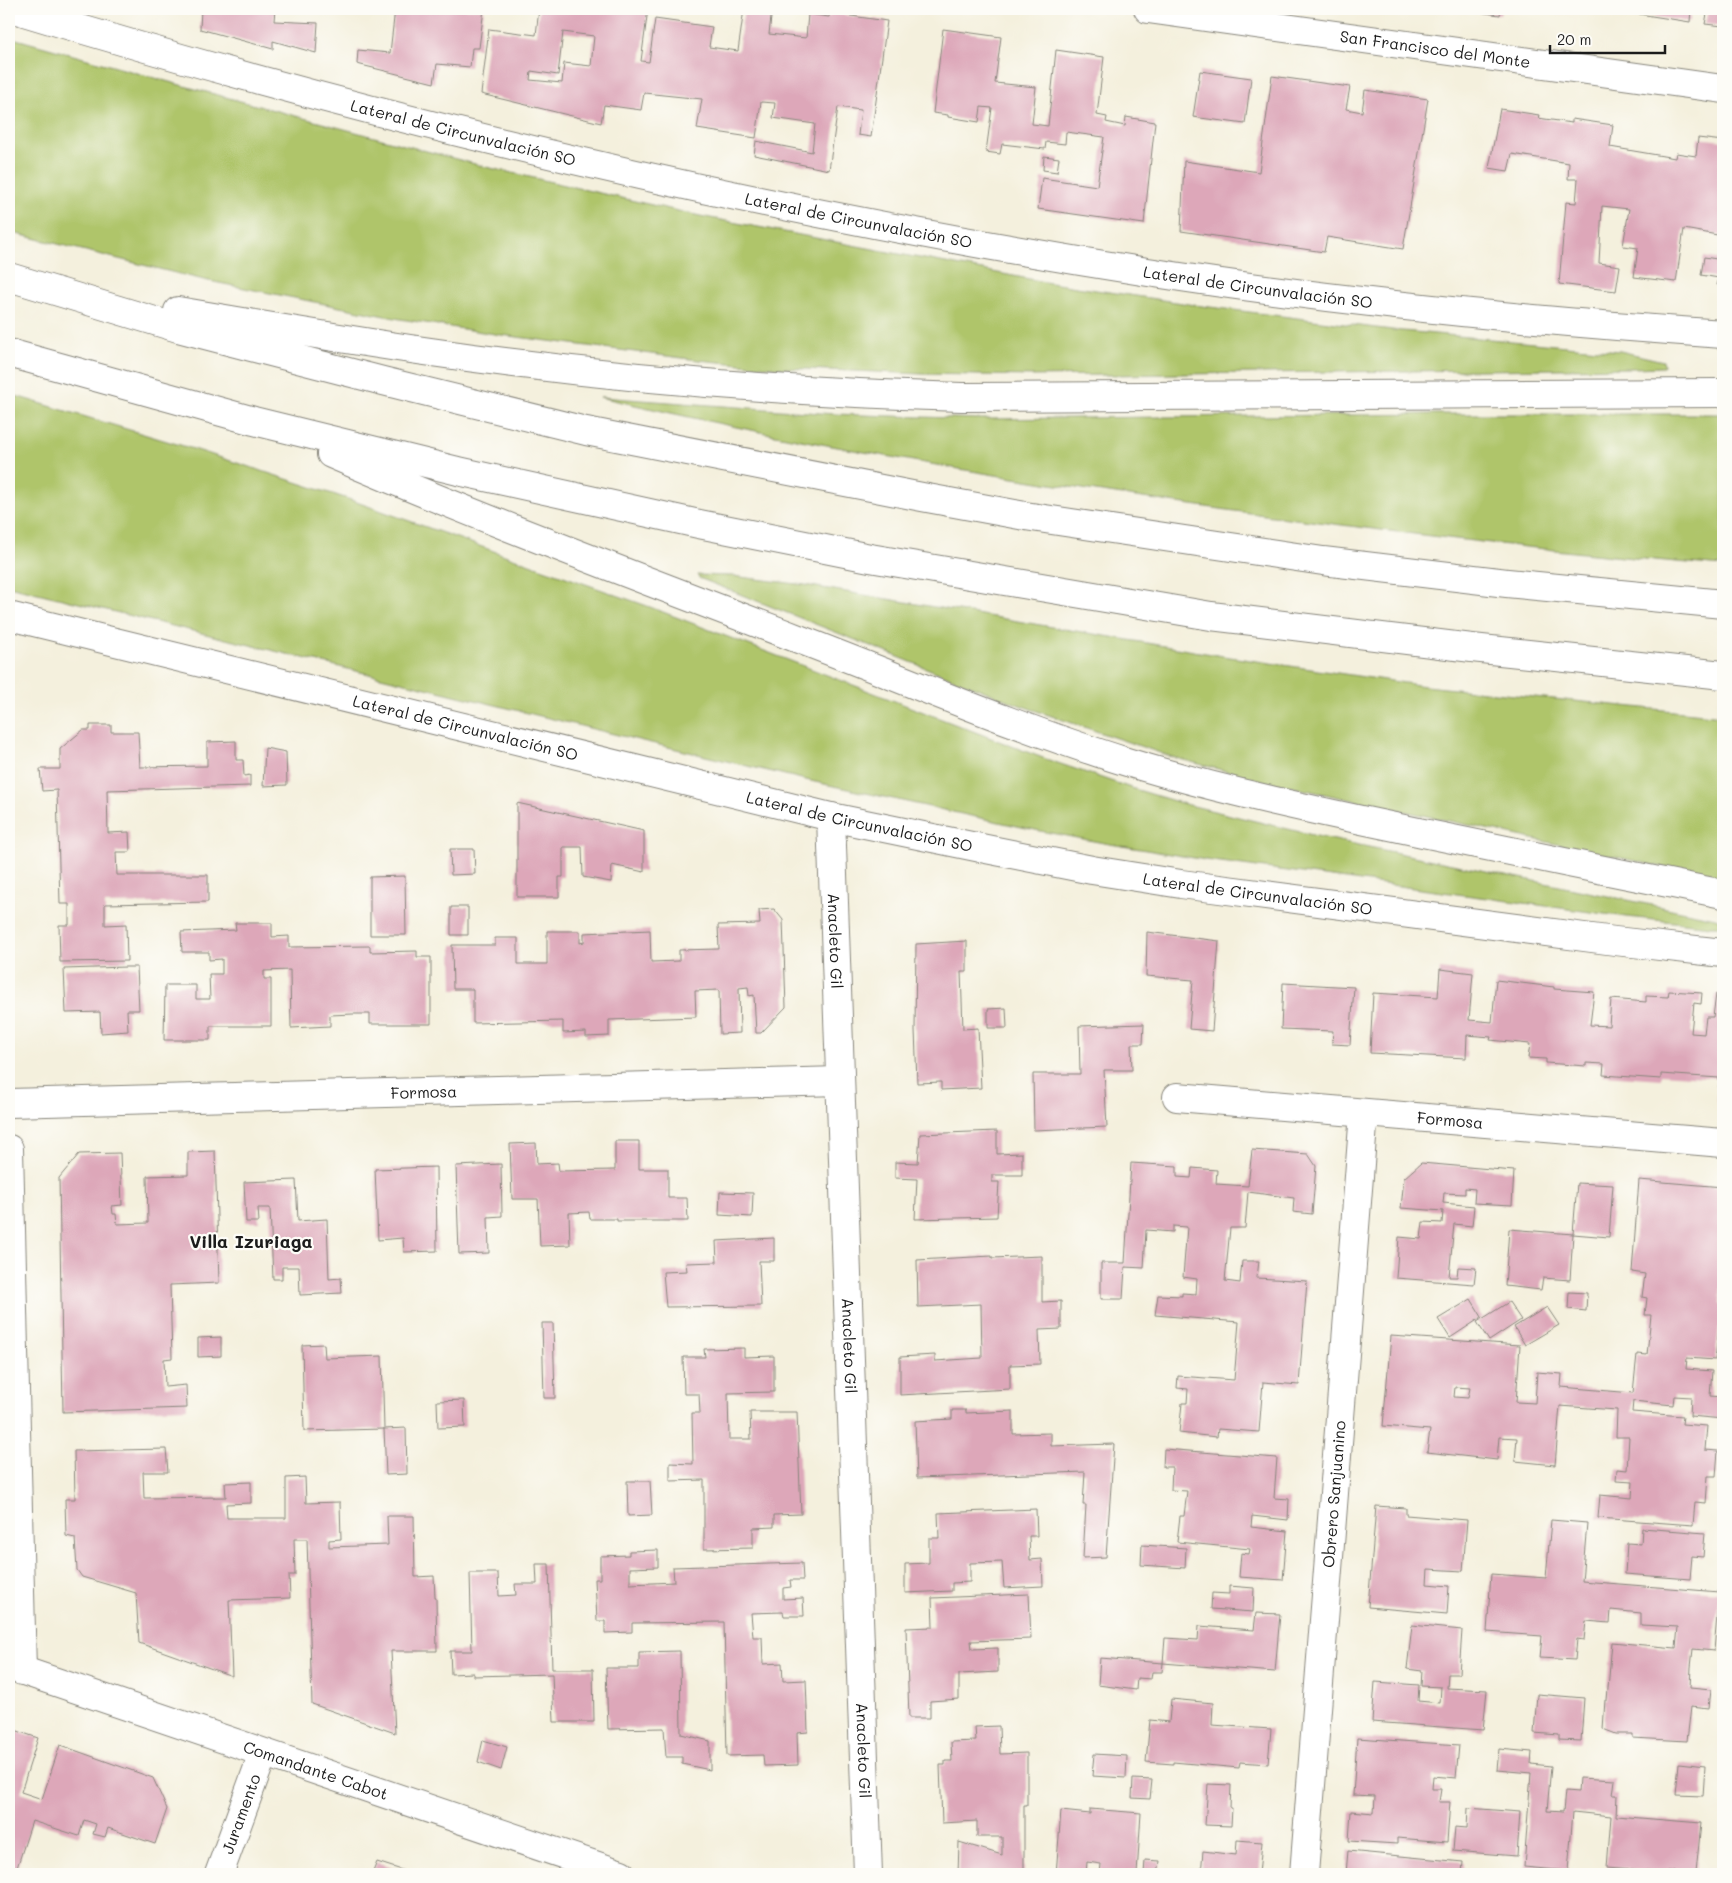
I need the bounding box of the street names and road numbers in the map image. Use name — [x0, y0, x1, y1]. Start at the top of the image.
street label: San Francisco del Monte — [1339, 25, 1532, 72]
street label: Lateral de Circunvalación SO — [349, 94, 578, 170]
street label: Lateral de Circunvalación SO — [743, 187, 974, 252]
street label: Lateral de Circunvalación SO — [1142, 260, 1374, 312]
street label: Lateral de Circunvalación SO — [351, 690, 580, 765]
street label: Lateral de Circunvalación SO — [744, 786, 975, 856]
street label: Lateral de Circunvalación SO — [1142, 867, 1374, 919]
street label: Anacleto Gil — [824, 893, 848, 989]
street label: Formosa — [390, 1080, 457, 1103]
street label: Formosa — [1416, 1106, 1484, 1133]
street label: Anacleto Gil — [838, 1297, 862, 1394]
street label: Obrero Sanjuanino — [1317, 1420, 1350, 1569]
street label: Anacleto Gil — [852, 1702, 876, 1799]
street label: Comandante Cabot — [241, 1735, 391, 1804]
street label: Juramento — [216, 1771, 265, 1857]

